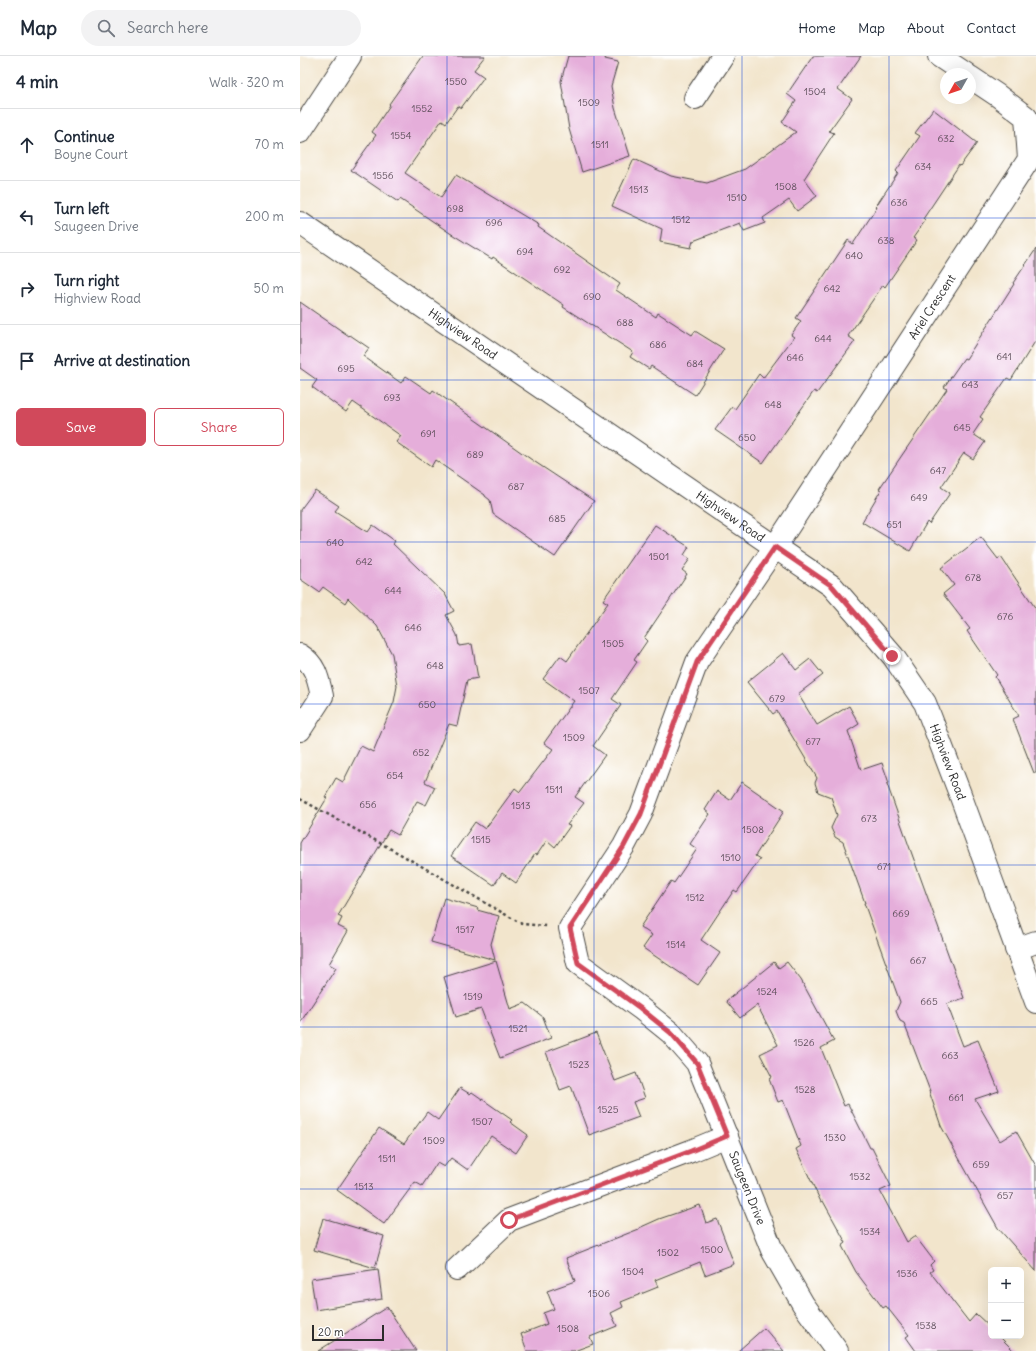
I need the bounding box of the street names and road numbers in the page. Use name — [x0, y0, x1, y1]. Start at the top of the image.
street label: Ariel Crescent — [905, 271, 958, 342]
street label: Highview Road — [426, 305, 500, 362]
street label: Highview Road — [693, 487, 768, 545]
street label: Highview Road — [927, 722, 970, 802]
street label: Saugeen Drive — [726, 1149, 769, 1227]

